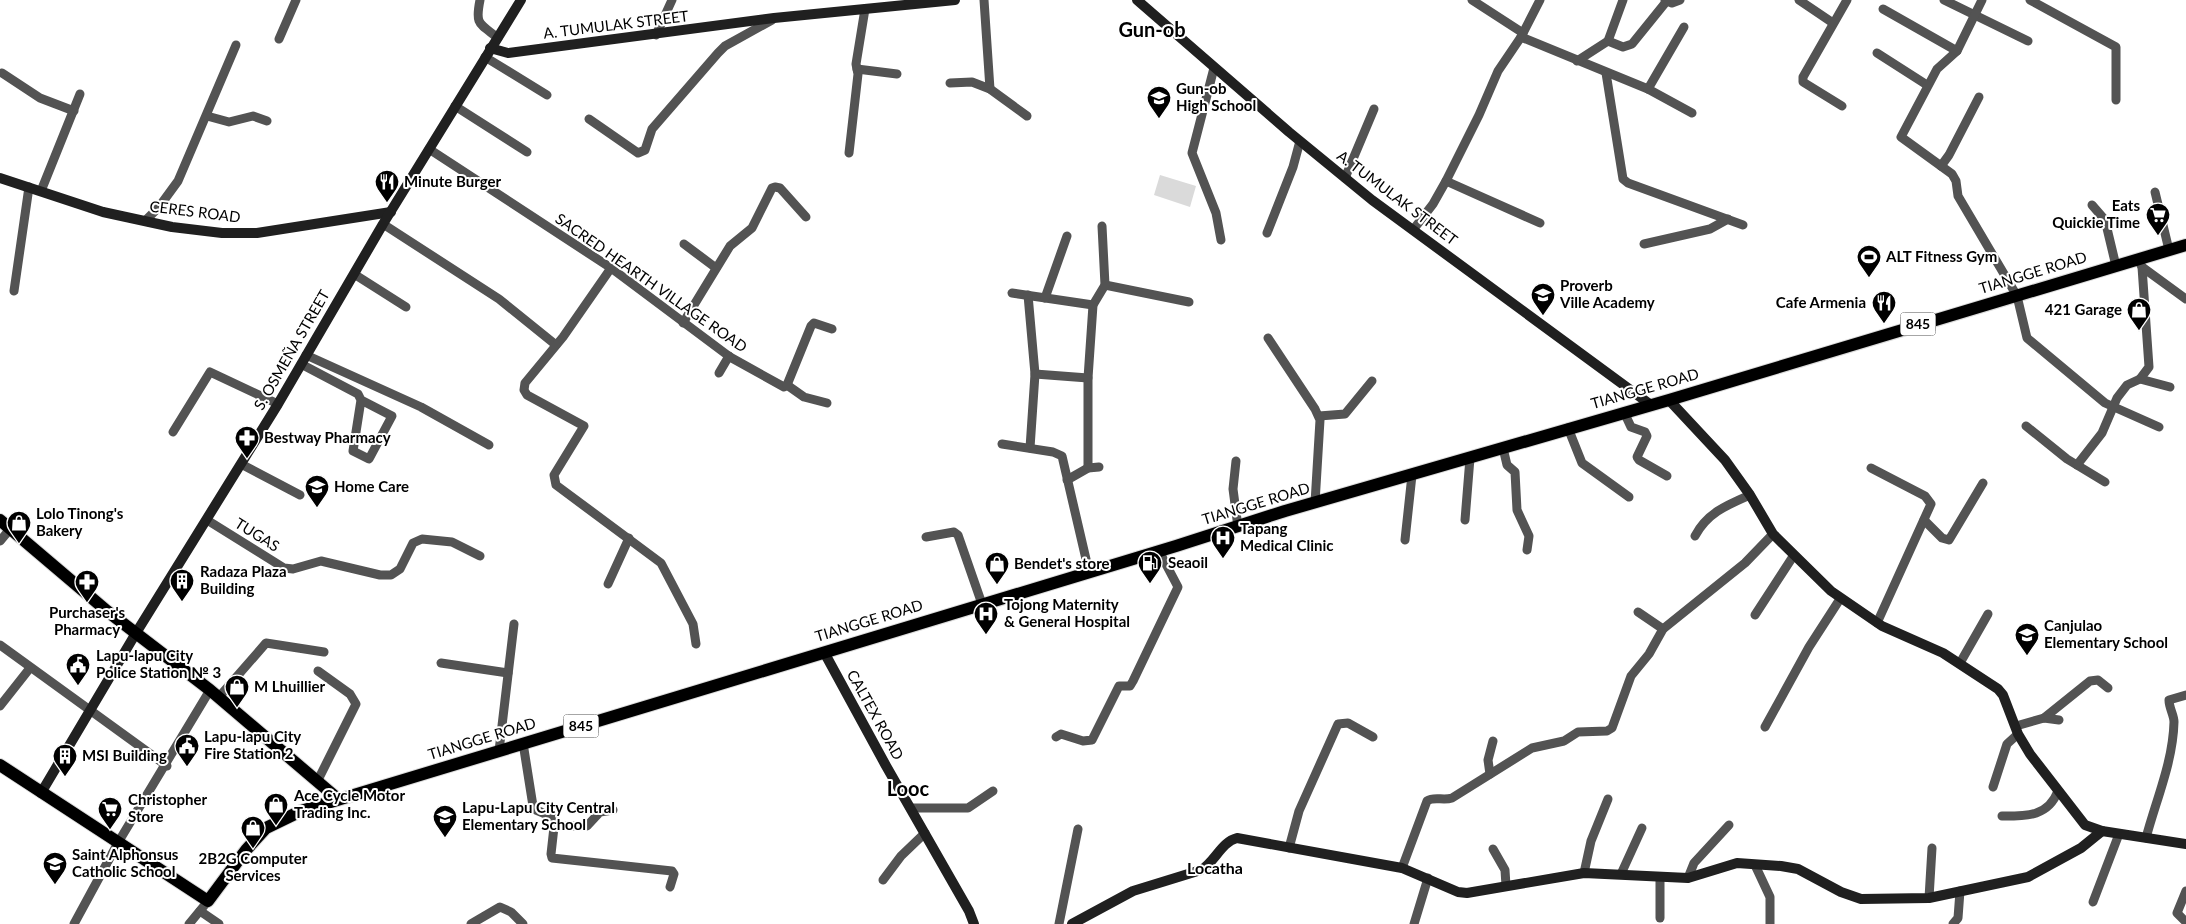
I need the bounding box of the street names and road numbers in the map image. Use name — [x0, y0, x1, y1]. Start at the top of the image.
street label: A. TUMULAK STREET — [542, 6, 690, 42]
street label: A. TUMULAK STREET — [1334, 146, 1461, 248]
street label: CERES ROAD — [149, 197, 242, 226]
street label: SACRED HEARTH VILLAGE ROAD — [552, 209, 751, 355]
street label: TIANGGE ROAD — [1977, 247, 2089, 297]
street label: S. OSMEÑA STREET — [249, 286, 333, 413]
road number: 845 — [1900, 312, 1936, 336]
street label: TIANGGE ROAD — [1589, 364, 1701, 412]
street label: TIANGGE ROAD — [1200, 478, 1312, 528]
street label: TUGAS — [232, 514, 283, 555]
street label: TIANGGE ROAD — [813, 595, 925, 645]
street label: CALTEX ROAD — [844, 666, 908, 763]
street label: TIANGGE ROAD — [426, 713, 538, 763]
road number: 845 — [564, 714, 598, 738]

